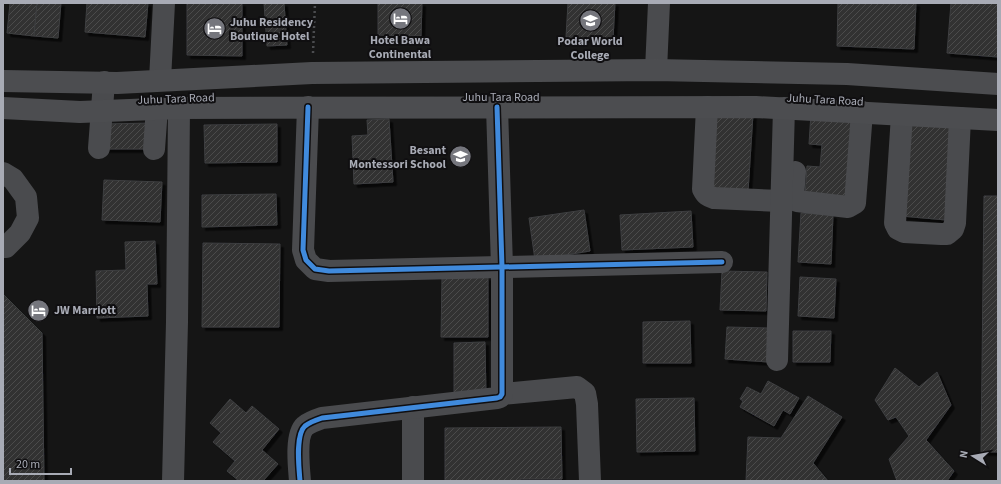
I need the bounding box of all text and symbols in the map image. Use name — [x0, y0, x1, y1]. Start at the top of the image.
hotel icon: Hotel Bawa Continental — [387, 6, 413, 32]
school or university icon: Podar World College — [577, 7, 603, 33]
place label: Juhu Residency Boutique Hotel — [230, 14, 314, 45]
hotel icon: Juhu Residency Boutique Hotel — [202, 16, 228, 42]
place label: Hotel Bawa Continental — [369, 32, 432, 63]
place label: Podar World College — [557, 33, 623, 64]
street label: Juhu Tara Road — [137, 89, 215, 109]
street label: Juhu Tara Road — [462, 89, 540, 106]
street label: Juhu Tara Road — [786, 89, 864, 111]
place label: Besant Montessori School — [349, 142, 447, 173]
school or university icon: Besant Montessori School — [448, 144, 474, 170]
hotel icon: JW Marriott — [26, 297, 52, 323]
place label: JW Marriott — [54, 302, 116, 319]
north arrow — [953, 436, 993, 476]
text: N — [956, 449, 972, 459]
scale bar — [10, 450, 71, 476]
text: 20 m — [16, 456, 40, 473]

